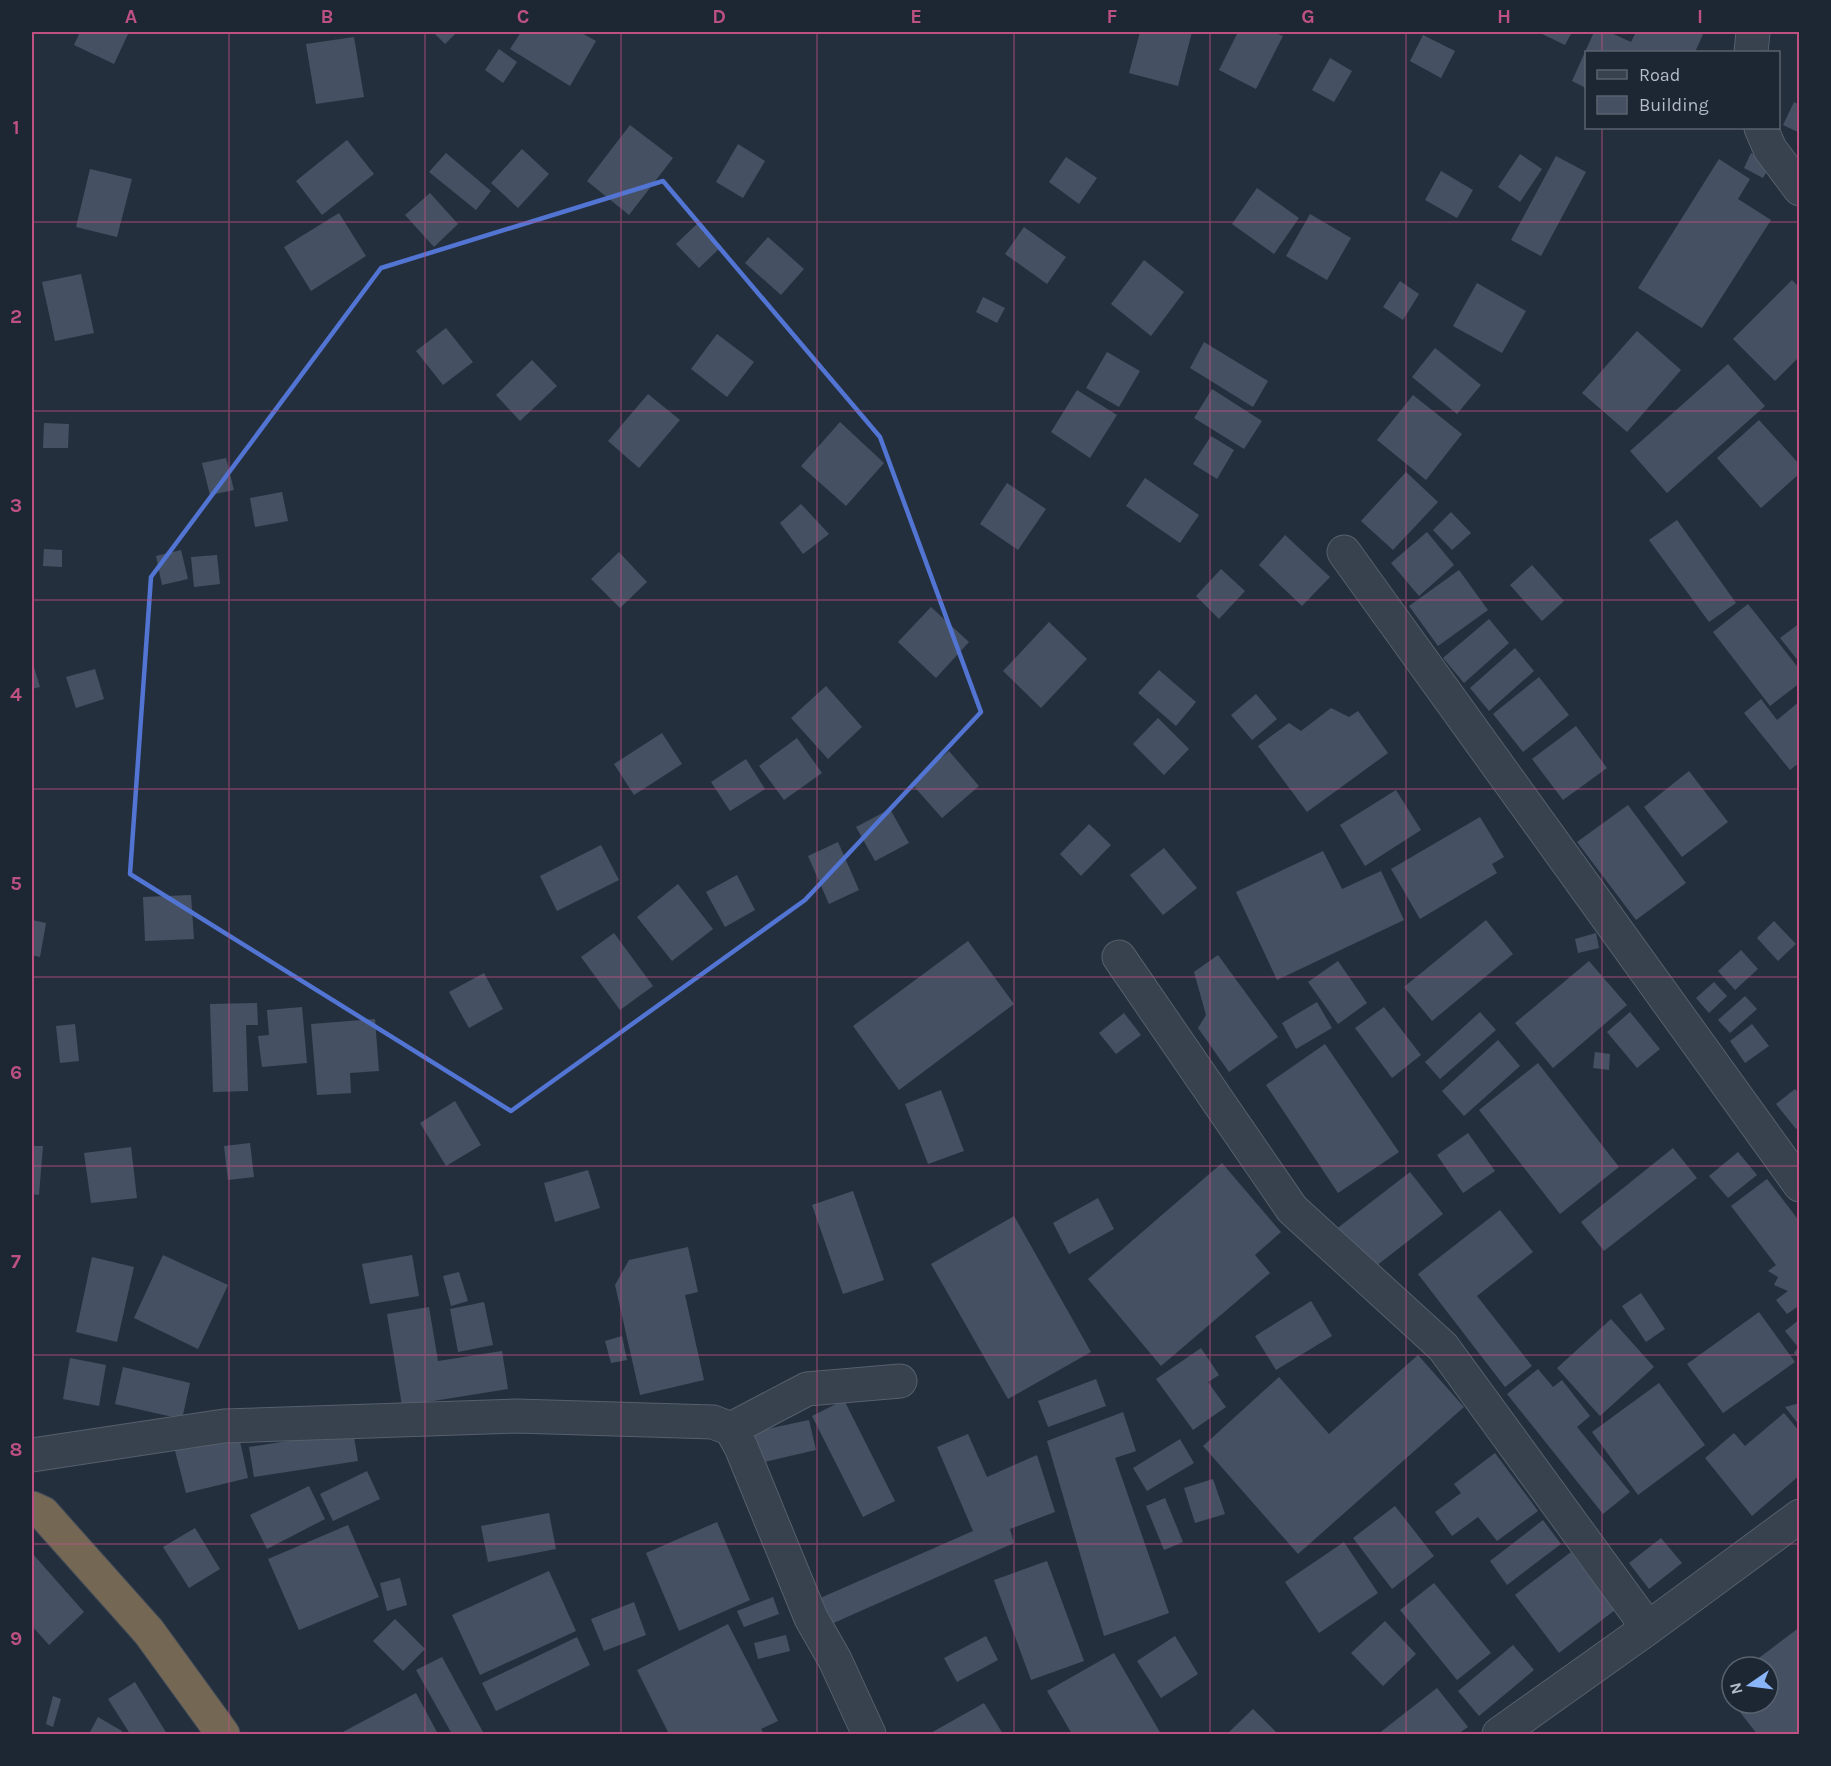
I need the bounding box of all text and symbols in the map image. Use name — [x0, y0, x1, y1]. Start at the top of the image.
text: A — [125, 5, 138, 28]
text: B — [321, 5, 333, 28]
text: C — [517, 5, 529, 28]
text: D — [712, 5, 726, 28]
text: E — [910, 5, 922, 28]
text: F — [1107, 5, 1118, 28]
text: G — [1301, 5, 1315, 28]
text: H — [1497, 5, 1511, 28]
text: I — [1697, 5, 1703, 28]
legend — [1585, 51, 1780, 129]
text: Road — [1639, 64, 1680, 86]
text: Building — [1639, 94, 1709, 116]
text: 1 — [12, 116, 20, 139]
text: 2 — [10, 305, 22, 328]
text: 3 — [10, 494, 22, 517]
text: 4 — [10, 683, 22, 706]
text: 5 — [10, 872, 22, 895]
text: 6 — [10, 1061, 22, 1084]
text: 7 — [11, 1250, 21, 1273]
text: 8 — [10, 1438, 22, 1461]
text: 9 — [10, 1627, 22, 1650]
north arrow — [1720, 1655, 1780, 1715]
text: N — [1725, 1681, 1747, 1696]

